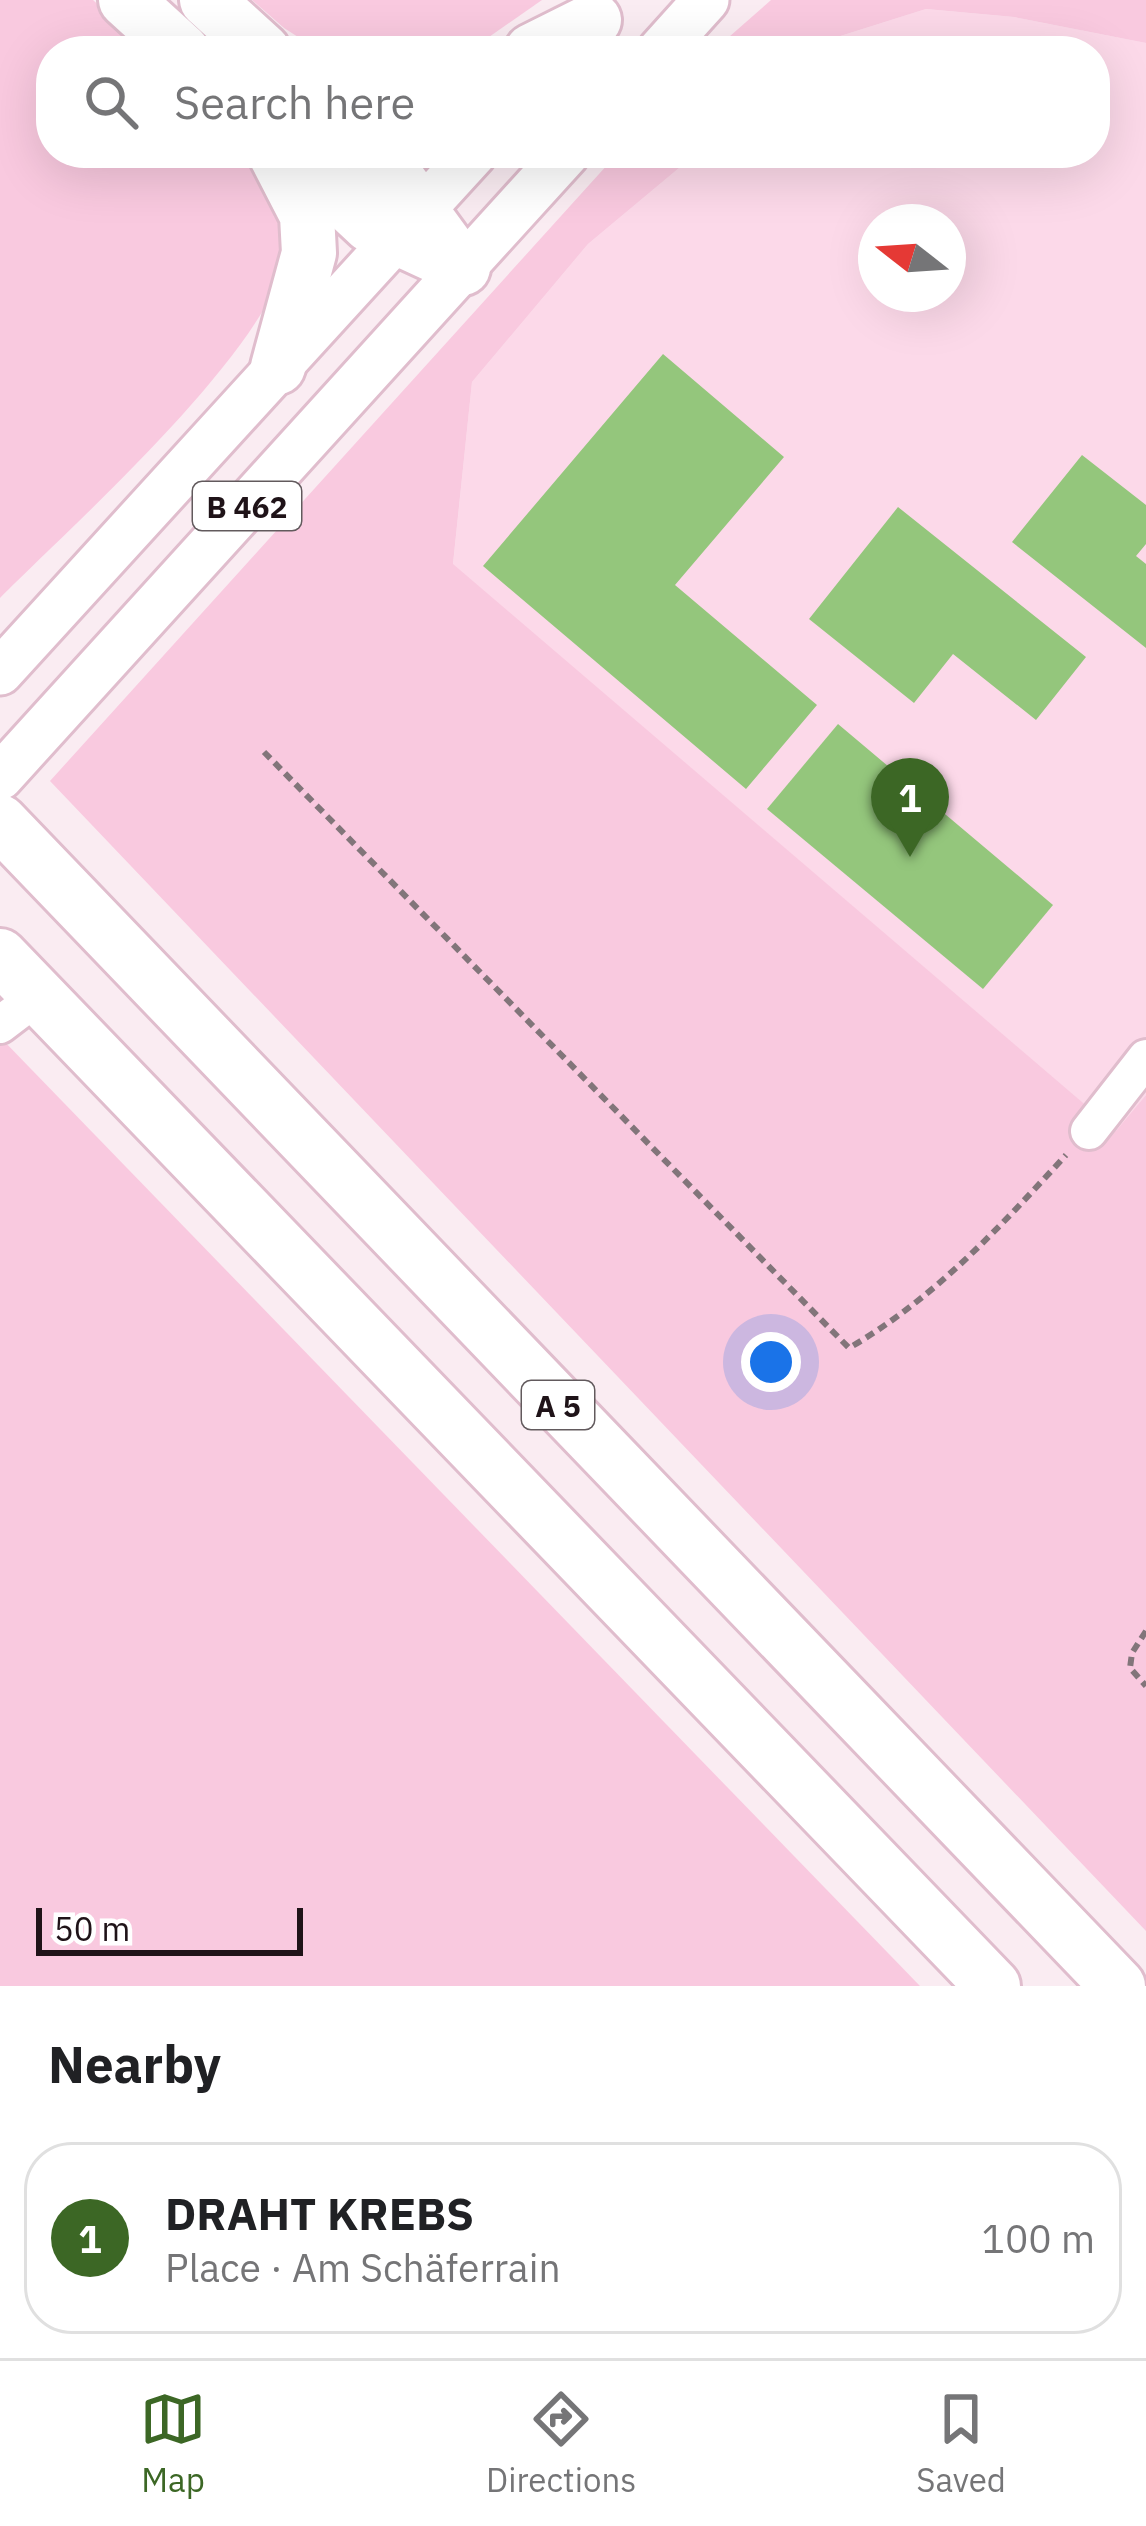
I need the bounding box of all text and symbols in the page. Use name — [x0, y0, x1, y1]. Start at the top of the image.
search box — [36, 36, 1110, 168]
icon: search — [78, 69, 144, 135]
text: Search here — [174, 73, 415, 131]
north arrow — [858, 204, 966, 312]
road number: B 462 — [193, 482, 301, 530]
pin: 1 — [871, 758, 949, 857]
your location — [741, 1332, 801, 1392]
road number: A 5 — [522, 1381, 594, 1429]
scale bar — [36, 1902, 303, 1955]
text: 50 m — [54, 1907, 130, 1950]
text: Nearby — [48, 2031, 221, 2097]
text: DRAHT KREBS — [165, 2184, 474, 2242]
text: 1 — [78, 2213, 102, 2264]
text: 100 m — [982, 2213, 1095, 2264]
text: Place · Am Schäferrain — [165, 2242, 561, 2293]
tab: Map — [140, 2386, 206, 2501]
tab: Directions — [486, 2386, 636, 2501]
tab: Saved — [916, 2386, 1006, 2501]

